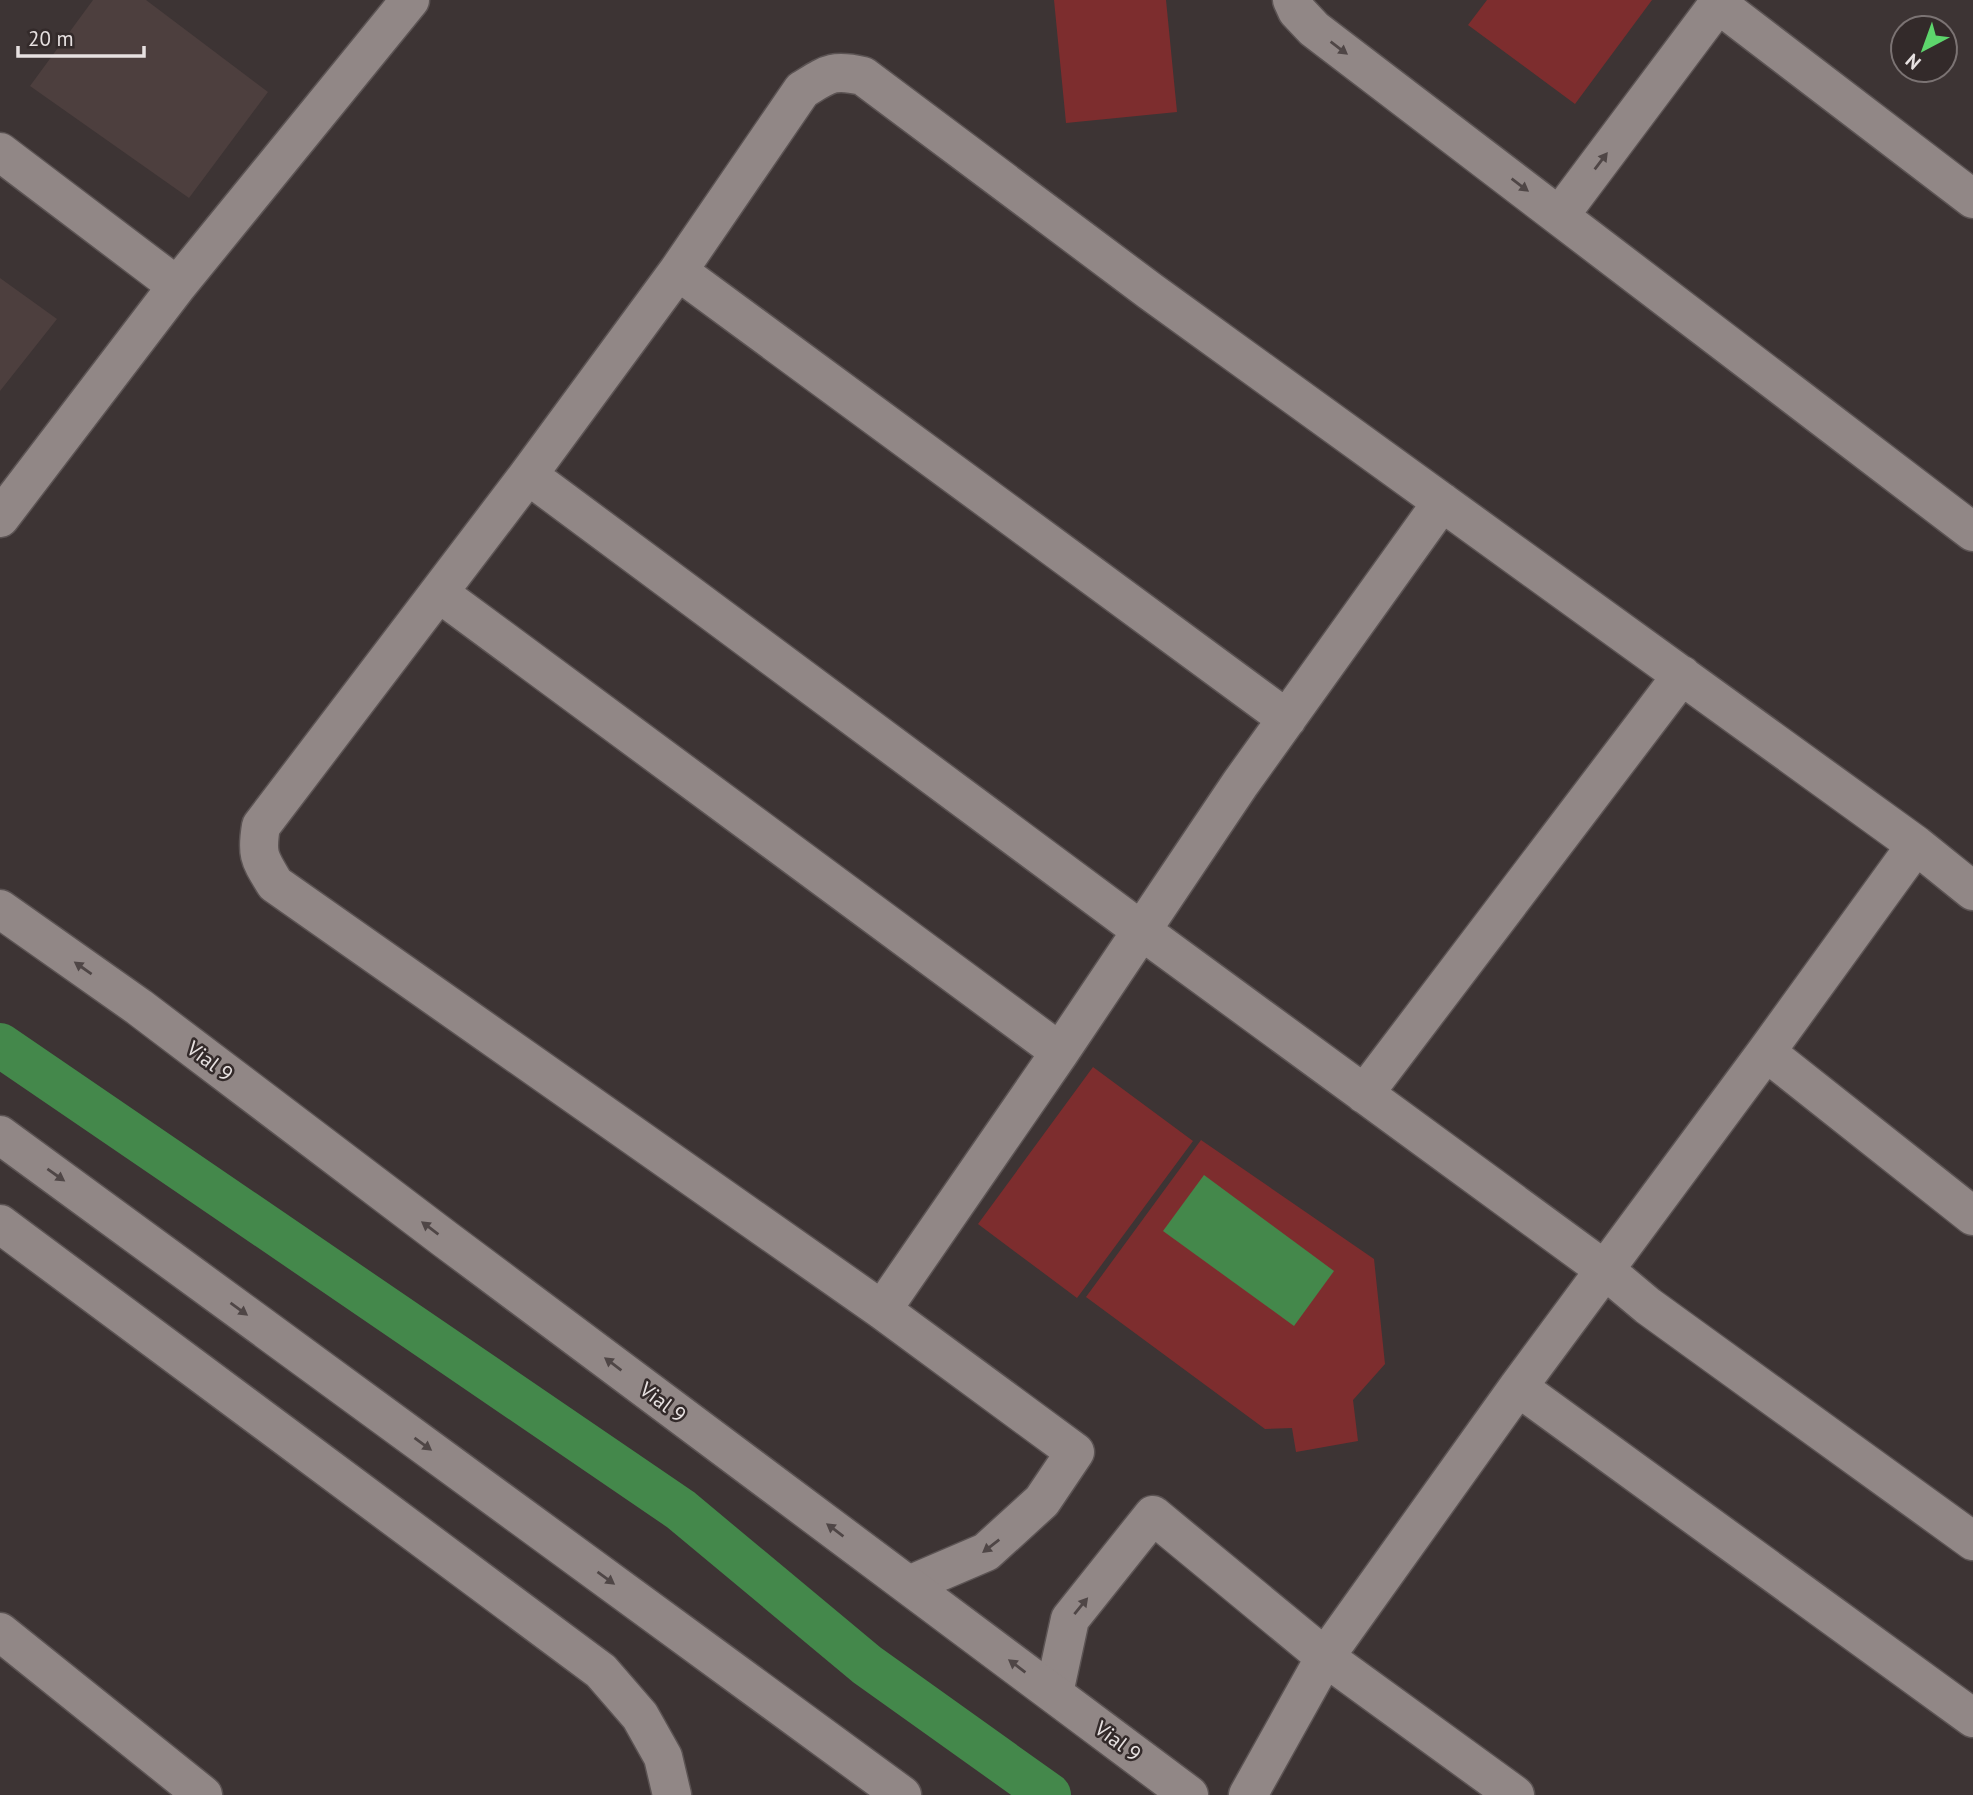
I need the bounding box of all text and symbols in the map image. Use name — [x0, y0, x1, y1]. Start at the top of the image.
scale bar — [18, 14, 144, 58]
north arrow — [1889, 14, 1959, 84]
text: 20 m — [28, 25, 74, 52]
one-way arrow — [1330, 40, 1348, 54]
text: N — [1900, 49, 1925, 75]
one-way arrow — [1594, 152, 1608, 170]
one-way arrow — [1511, 178, 1529, 193]
one-way arrow — [74, 961, 92, 975]
street label: Vial 9 — [181, 1034, 239, 1087]
one-way arrow — [47, 1168, 65, 1182]
one-way arrow — [422, 1221, 440, 1236]
one-way arrow — [230, 1302, 248, 1316]
one-way arrow — [604, 1358, 622, 1372]
street label: Vial 9 — [634, 1375, 692, 1428]
one-way arrow — [414, 1436, 432, 1450]
one-way arrow — [826, 1522, 844, 1537]
one-way arrow — [983, 1539, 1001, 1554]
one-way arrow — [597, 1571, 615, 1585]
one-way arrow — [1073, 1598, 1088, 1615]
one-way arrow — [1008, 1659, 1026, 1673]
street label: Vial 9 — [1089, 1714, 1147, 1767]

